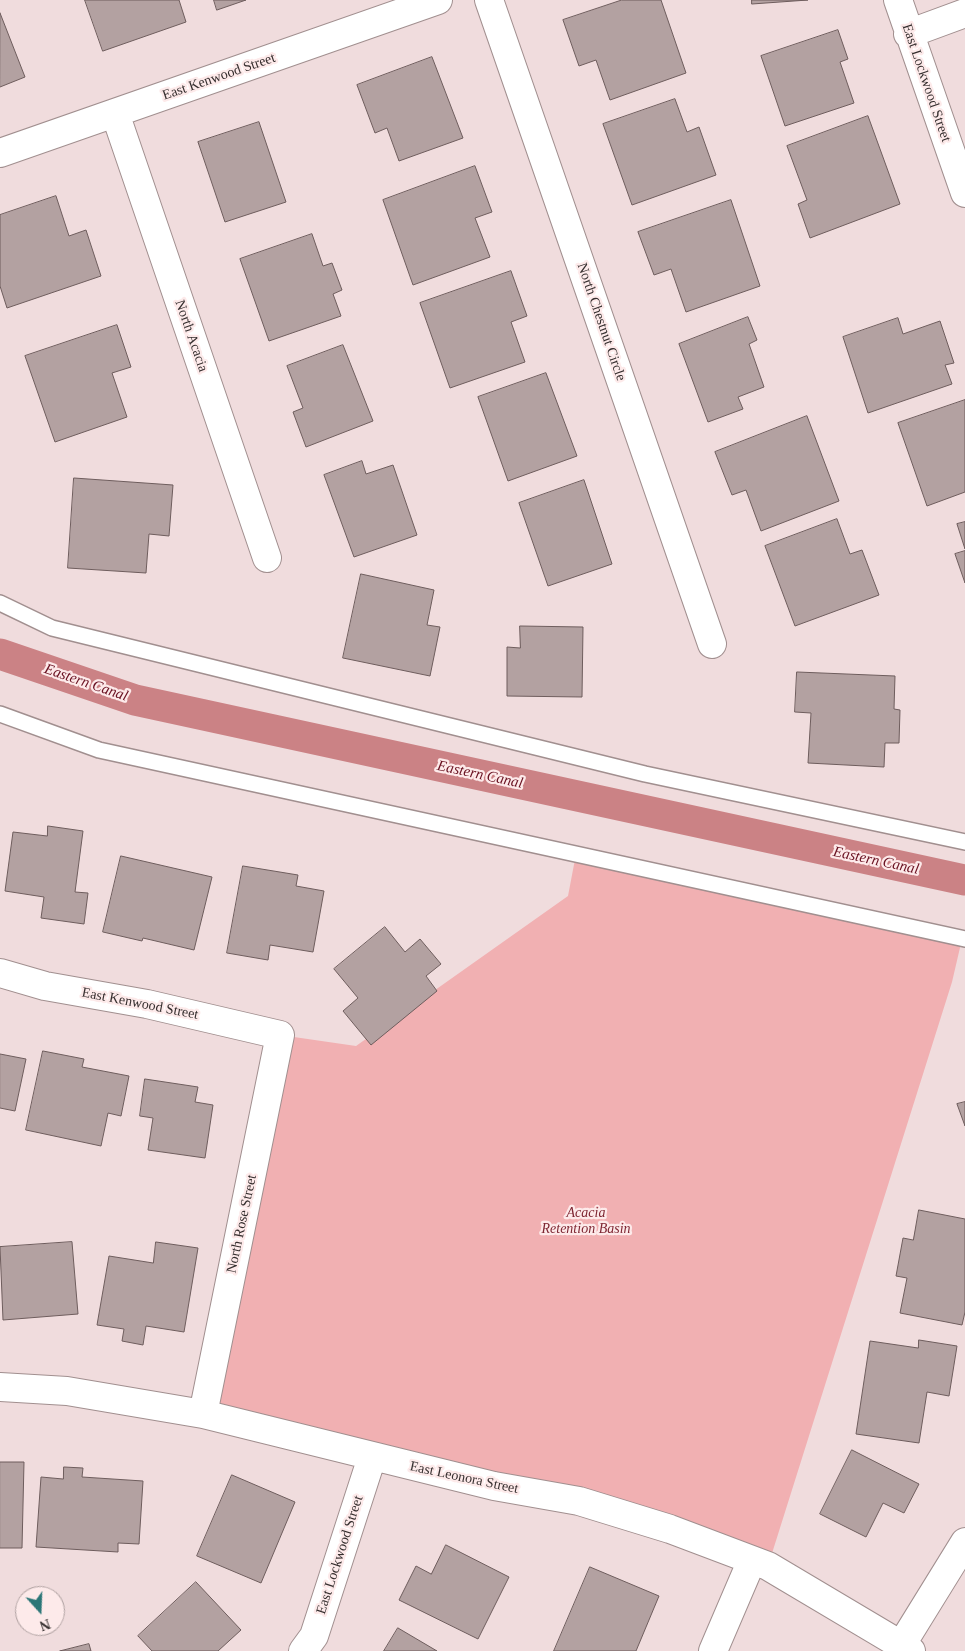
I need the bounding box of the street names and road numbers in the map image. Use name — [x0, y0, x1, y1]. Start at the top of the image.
street label: East Lockwood Street — [898, 22, 954, 144]
street label: East Kenwood Street — [160, 50, 278, 104]
street label: North Chestnut Circle — [573, 261, 629, 383]
street label: North Acacia — [171, 298, 211, 374]
street label: East Kenwood Street — [80, 984, 200, 1024]
street label: North Rose Street — [223, 1173, 261, 1275]
street label: East Leonora Street — [408, 1458, 520, 1498]
street label: East Lockwood Street — [313, 1494, 367, 1616]

